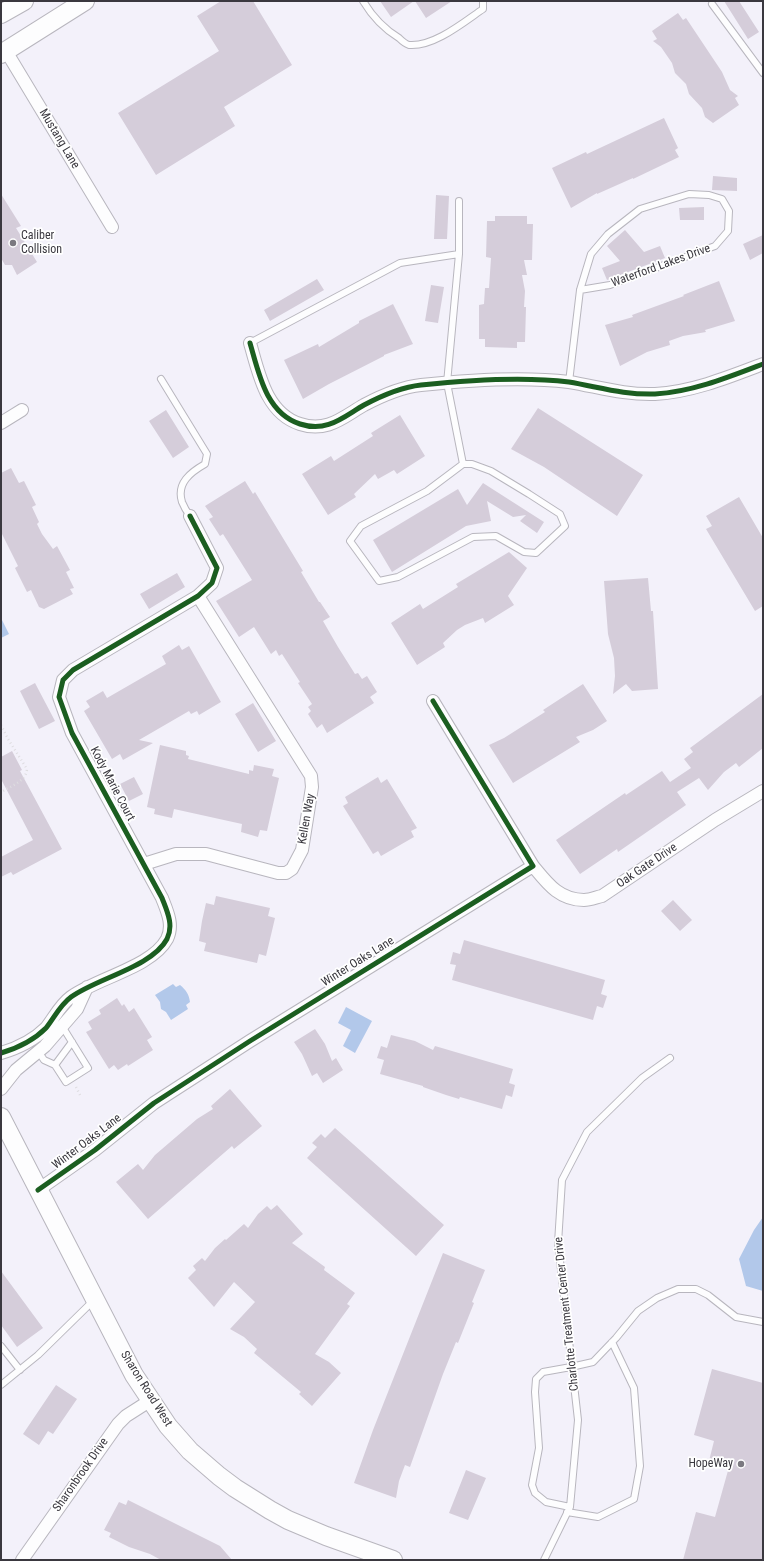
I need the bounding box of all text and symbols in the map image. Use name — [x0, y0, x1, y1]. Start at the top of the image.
street label: Mustang Lane — [36, 107, 82, 171]
place label: Caliber Collision — [21, 229, 62, 257]
marker: Caliber Collision — [8, 238, 18, 248]
street label: Waterford Lakes Drive — [610, 241, 712, 291]
street label: Kody Marie Court — [86, 744, 138, 824]
street label: Kellen Way — [295, 792, 319, 846]
street label: Oak Gate Drive — [614, 841, 680, 891]
street label: Winter Oaks Lane — [319, 934, 397, 990]
street label: Winter Oaks Lane — [50, 1111, 124, 1173]
street label: Charlotte Treatment Center Drive — [552, 1236, 582, 1392]
street label: Sharon Road West — [117, 1349, 175, 1429]
street label: Sharonbrook Drive — [50, 1435, 112, 1515]
place label: HopeWay — [688, 1457, 733, 1471]
marker: HopeWay — [736, 1459, 746, 1469]

